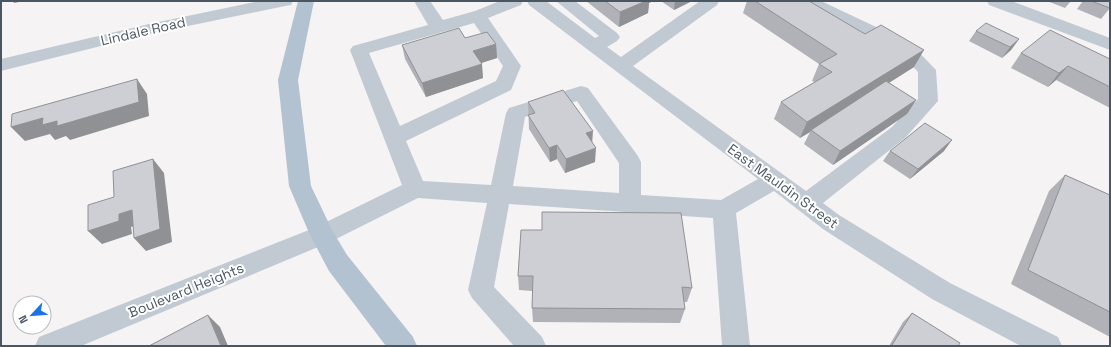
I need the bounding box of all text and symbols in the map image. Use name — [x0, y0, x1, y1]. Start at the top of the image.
street label: Lindale Road — [99, 13, 187, 49]
street label: East Mauldin Street — [724, 140, 842, 232]
street label: Boulevard Heights — [126, 259, 246, 321]
north arrow — [12, 295, 52, 335]
text: N — [15, 313, 31, 326]

